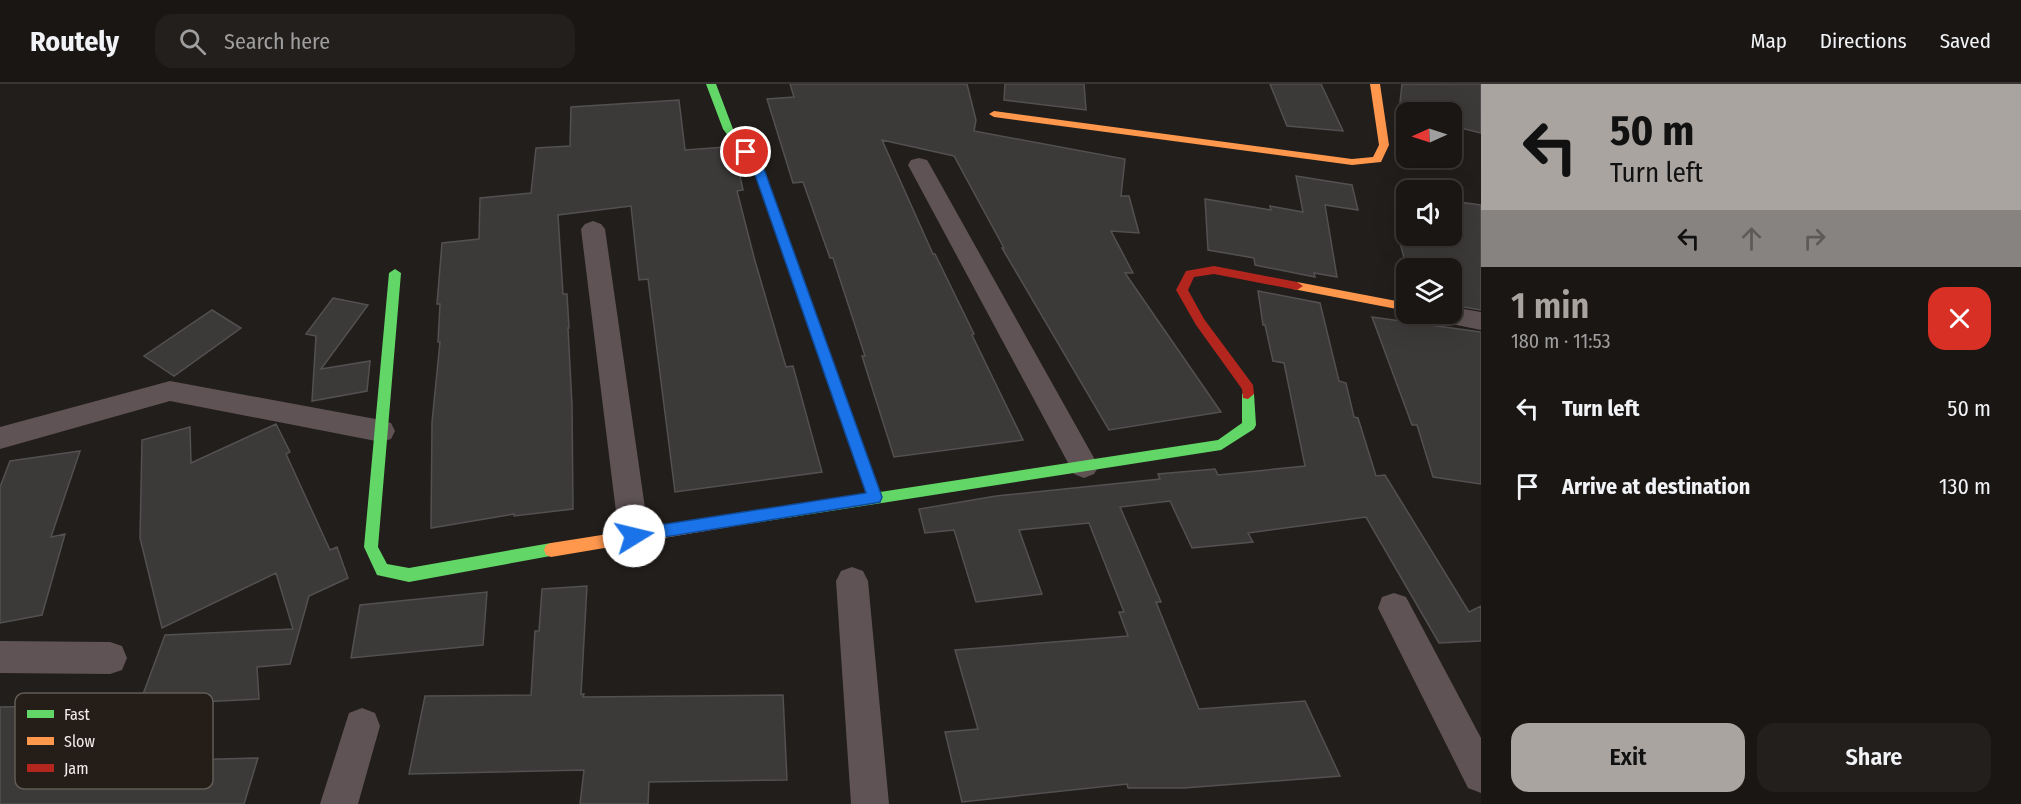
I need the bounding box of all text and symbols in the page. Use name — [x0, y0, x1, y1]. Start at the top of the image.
search box — [155, 14, 575, 68]
text: Routely — [30, 25, 119, 58]
icon: search — [176, 25, 209, 58]
text: Search here — [224, 28, 330, 55]
text: Map — [1750, 28, 1787, 54]
text: Directions — [1820, 28, 1907, 54]
text: Saved — [1940, 28, 1991, 54]
north arrow — [1396, 102, 1462, 168]
map controls — [1396, 102, 1462, 324]
text: 50 m — [1610, 106, 1694, 156]
icon: left — [1511, 108, 1589, 186]
pin — [720, 126, 771, 177]
icon: arrive — [729, 135, 762, 168]
text: Turn left — [1610, 157, 1703, 189]
button: sound — [1396, 180, 1462, 246]
icon: left — [1672, 222, 1705, 255]
icon: ahead — [1735, 222, 1768, 255]
icon: right — [1798, 222, 1831, 255]
button: layers — [1396, 258, 1462, 324]
text: 1 min — [1511, 284, 1589, 328]
button: close — [1928, 287, 1991, 350]
text: 180 m · 11:53 — [1511, 329, 1611, 353]
icon: left — [1511, 392, 1544, 425]
text: Turn left — [1562, 395, 1640, 422]
text: 50 m — [1947, 395, 1991, 422]
icon: arrive — [1511, 470, 1544, 503]
text: Arrive at destination — [1562, 473, 1750, 500]
text: 130 m — [1939, 473, 1991, 500]
position arrow — [602, 504, 666, 568]
legend — [15, 693, 213, 789]
text: Fast — [64, 705, 91, 724]
button: Exit — [1511, 723, 1745, 792]
button: Share — [1757, 723, 1991, 792]
text: Slow — [64, 732, 95, 751]
text: Jam — [64, 759, 89, 778]

